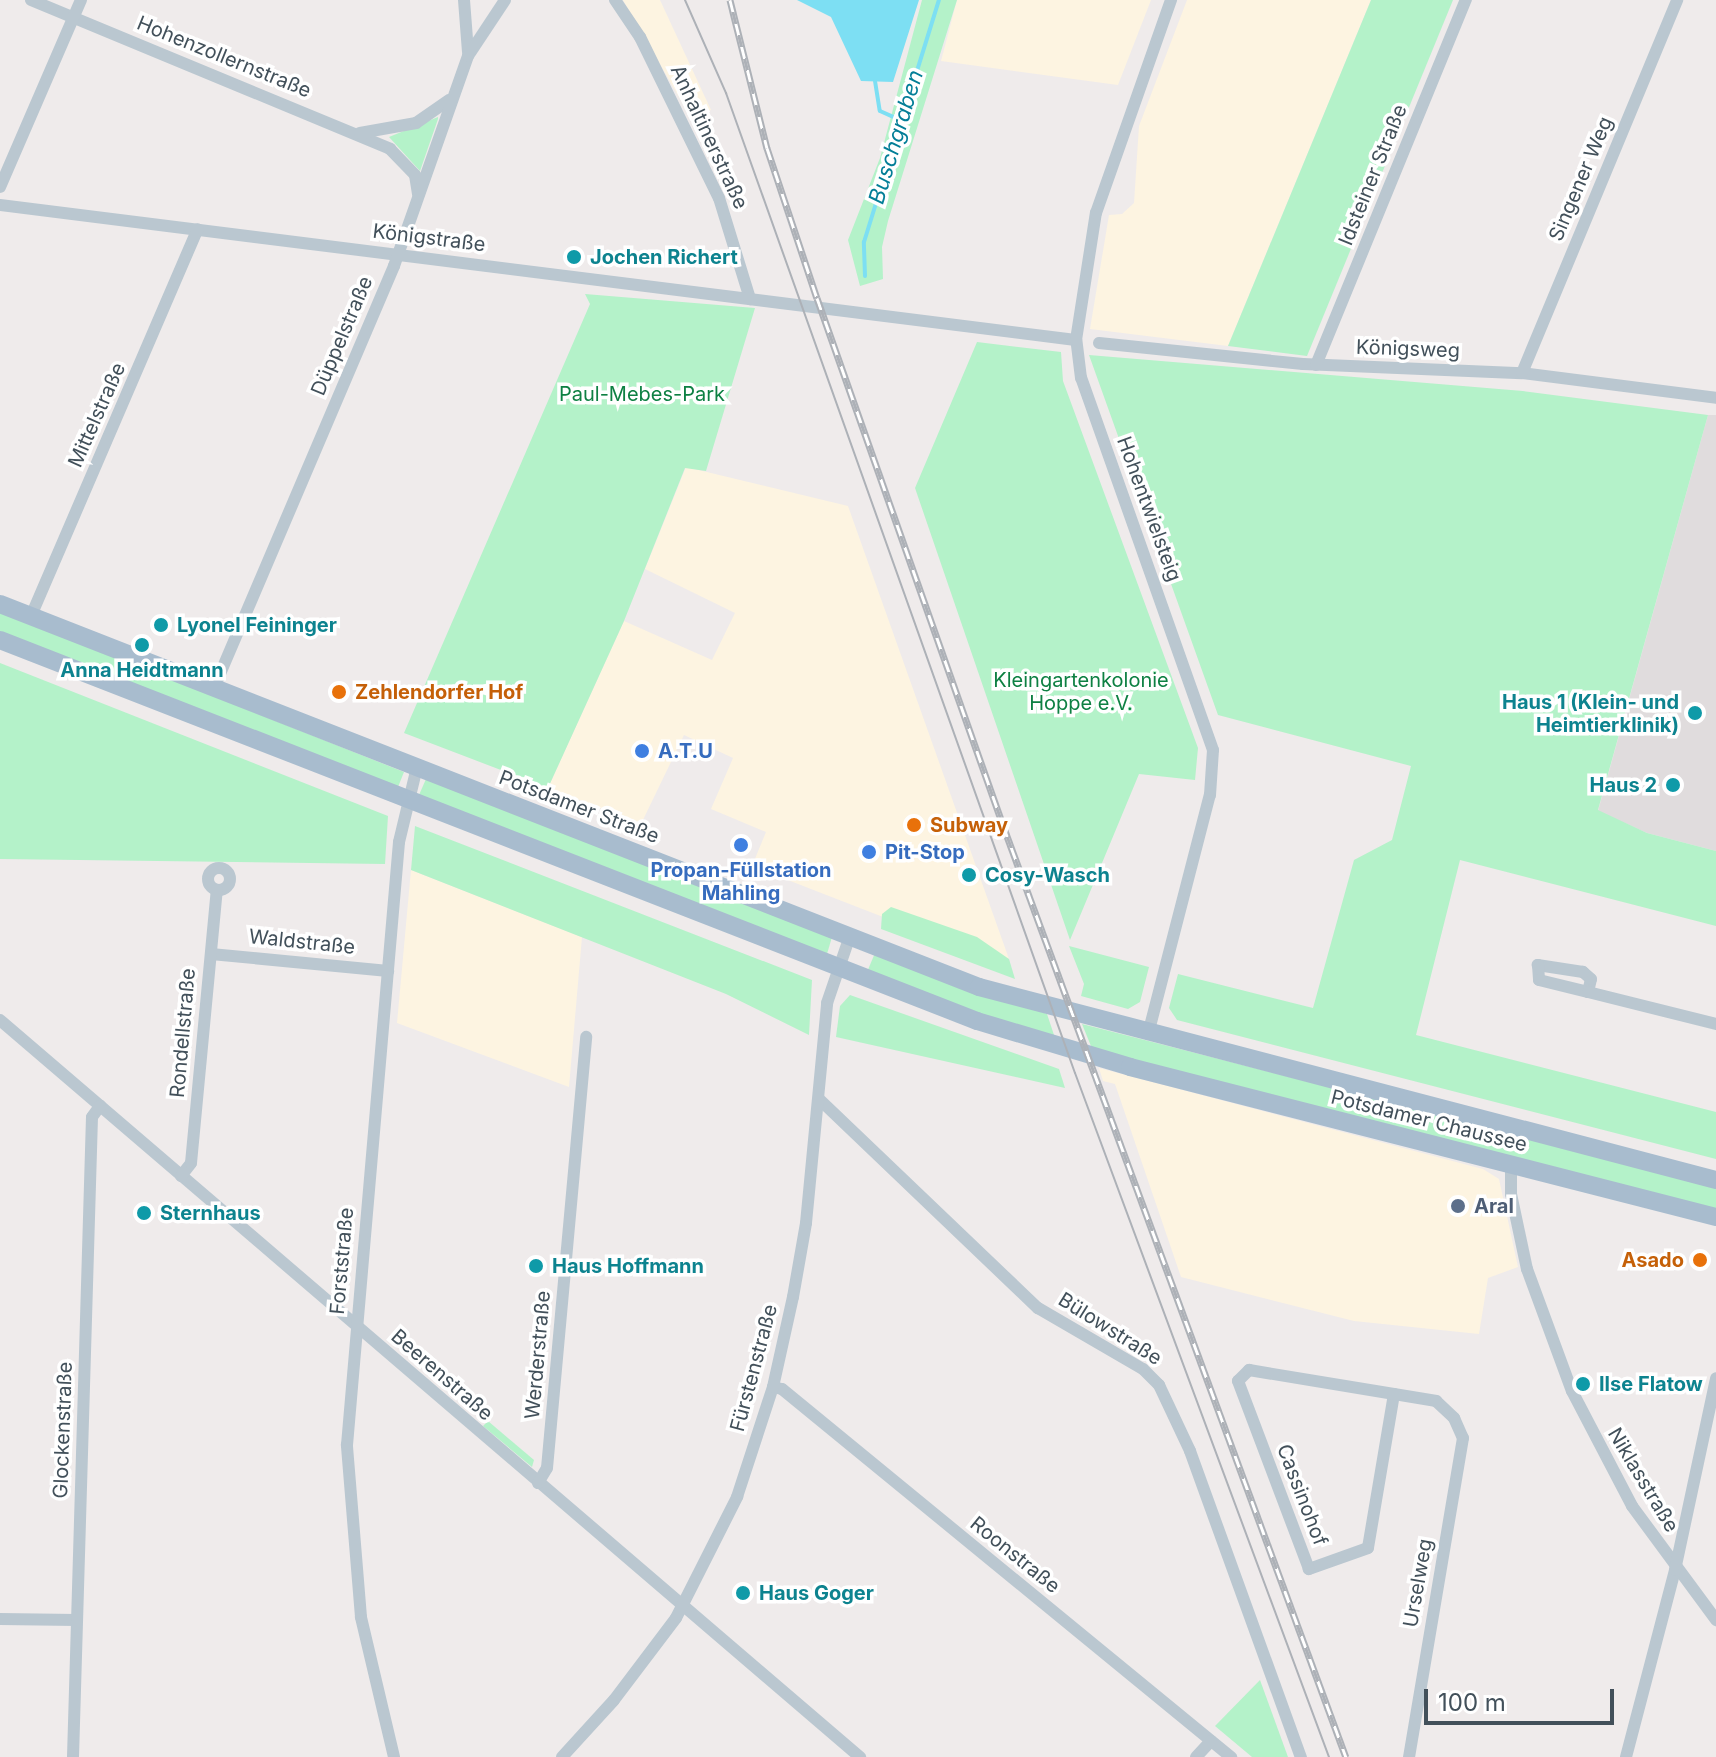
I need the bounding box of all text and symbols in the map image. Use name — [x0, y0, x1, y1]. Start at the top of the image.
street label: Hohenzollernstraße — [133, 11, 315, 103]
street label: Anhaltinerstraße — [665, 61, 753, 213]
water label: Buschgraben — [863, 67, 929, 207]
street label: Idsteiner Straße — [1334, 101, 1412, 249]
street label: Singener Weg — [1544, 113, 1618, 245]
street label: Königstraße — [371, 219, 487, 257]
place label: Jochen Richert — [590, 245, 738, 269]
marker: Jochen Richert — [565, 248, 583, 266]
street label: Düppelstraße — [306, 273, 378, 399]
street label: Königsweg — [1356, 335, 1460, 363]
street label: Mittelstraße — [63, 359, 131, 471]
park label: Paul-Mebes-Park — [559, 382, 725, 406]
street label: Hohentwielsteig — [1112, 433, 1186, 585]
place label: Lyonel Feininger — [177, 613, 337, 637]
marker: Lyonel Feininger — [152, 616, 170, 634]
marker: Anna Heidtmann — [133, 636, 151, 654]
place label: Anna Heidtmann — [60, 658, 224, 682]
park label: Kleingartenkolonie Hoppe e.V. — [993, 668, 1169, 715]
place label: Zehlendorfer Hof — [355, 680, 523, 704]
marker: Zehlendorfer Hof — [330, 683, 348, 701]
place label: Haus 1 (Klein- und Heimtierklinik) — [1502, 690, 1679, 737]
marker: Haus 1 (Klein- und Heimtierklinik) — [1686, 704, 1704, 722]
place label: A.T.U — [658, 739, 713, 763]
marker: A.T.U — [633, 742, 651, 760]
street label: Potsdamer Straße — [496, 765, 662, 849]
place label: Haus 2 — [1589, 773, 1657, 797]
marker: Haus 2 — [1664, 776, 1682, 794]
place label: Subway — [930, 813, 1008, 837]
marker: Subway — [905, 816, 923, 834]
marker: Propan-Füllstation Mahling — [732, 836, 750, 854]
place label: Pit-Stop — [885, 840, 965, 864]
marker: Pit-Stop — [860, 843, 878, 861]
place label: Propan-Füllstation Mahling — [650, 858, 832, 905]
place label: Cosy-Wasch — [985, 863, 1110, 887]
marker: Cosy-Wasch — [960, 866, 978, 884]
street label: Waldstraße — [248, 924, 356, 960]
street label: Rondellstraße — [165, 967, 201, 1099]
street label: Potsdamer Chaussee — [1328, 1085, 1530, 1157]
place label: Aral — [1474, 1194, 1514, 1218]
marker: Aral — [1449, 1197, 1467, 1215]
place label: Sternhaus — [160, 1201, 261, 1225]
marker: Sternhaus — [135, 1204, 153, 1222]
street label: Forststraße — [325, 1207, 359, 1315]
place label: Asado — [1622, 1248, 1684, 1272]
marker: Asado — [1691, 1251, 1709, 1269]
place label: Haus Hoffmann — [552, 1254, 704, 1278]
marker: Haus Hoffmann — [527, 1257, 545, 1275]
street label: Bülowstraße — [1054, 1288, 1166, 1370]
street label: Werderstraße — [520, 1290, 556, 1420]
street label: Fürstenstraße — [725, 1302, 783, 1434]
street label: Beerenstraße — [386, 1324, 498, 1426]
street label: Glockenstraße — [49, 1361, 77, 1499]
place label: Ilse Flatow — [1599, 1372, 1703, 1396]
marker: Ilse Flatow — [1574, 1375, 1592, 1393]
street label: Niklasstraße — [1602, 1424, 1684, 1536]
street label: Cassinohof — [1272, 1441, 1332, 1549]
street label: Roonstraße — [965, 1512, 1065, 1598]
street label: Urselweg — [1398, 1537, 1438, 1629]
place label: Haus Goger — [759, 1581, 874, 1605]
marker: Haus Goger — [734, 1584, 752, 1602]
scale bar — [1428, 1673, 1618, 1723]
text: 100 m — [1438, 1688, 1506, 1717]

